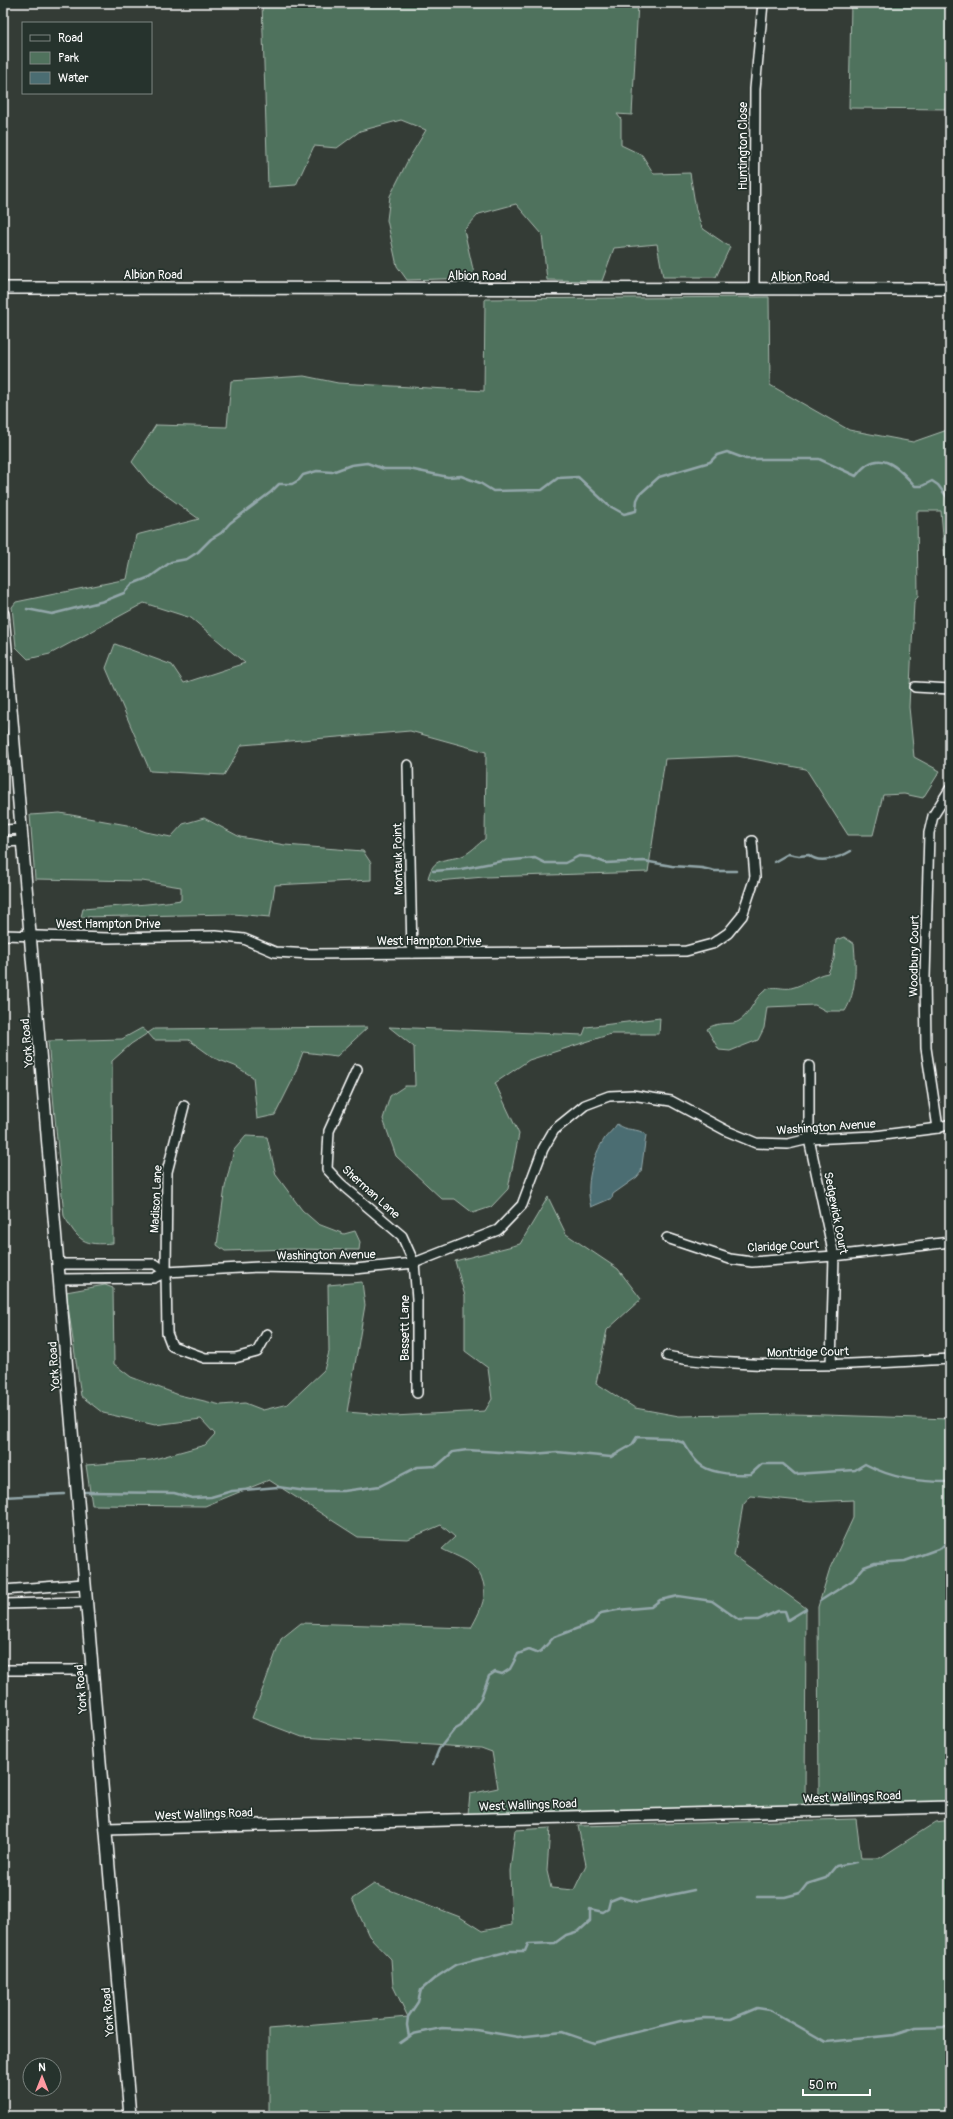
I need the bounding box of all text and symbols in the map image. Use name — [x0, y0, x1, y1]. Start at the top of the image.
legend — [22, 22, 152, 94]
text: Road — [58, 31, 83, 46]
text: Park — [58, 51, 79, 66]
text: Water — [58, 71, 89, 86]
street label: Huntington Close — [736, 102, 751, 190]
street label: Albion Road — [123, 268, 183, 283]
street label: Albion Road — [447, 269, 507, 284]
street label: Albion Road — [770, 270, 830, 285]
street label: Montauk Point — [390, 823, 407, 895]
street label: Woodbury Court — [906, 915, 923, 997]
street label: West Hampton Drive — [56, 917, 160, 932]
street label: West Hampton Drive — [377, 934, 481, 949]
street label: York Road — [18, 1018, 37, 1069]
street label: Washington Avenue — [776, 1117, 876, 1138]
street label: Sherman Lane — [339, 1162, 403, 1222]
street label: Madison Lane — [147, 1165, 166, 1233]
street label: Sedgewick Court — [820, 1171, 851, 1256]
street label: Claridge Court — [747, 1237, 819, 1256]
street label: Washington Avenue — [276, 1247, 376, 1264]
street label: Bassett Lane — [398, 1295, 413, 1361]
street label: York Road — [45, 1341, 64, 1392]
street label: Montridge Court — [767, 1344, 849, 1361]
street label: York Road — [72, 1664, 91, 1715]
street label: West Wallings Road — [803, 1788, 901, 1807]
street label: West Wallings Road — [479, 1796, 577, 1815]
street label: West Wallings Road — [155, 1805, 253, 1824]
street label: York Road — [99, 1987, 118, 2038]
north arrow — [22, 2057, 62, 2097]
text: N — [38, 2061, 46, 2074]
scale bar — [803, 2071, 870, 2097]
text: 50 m — [809, 2078, 837, 2093]

